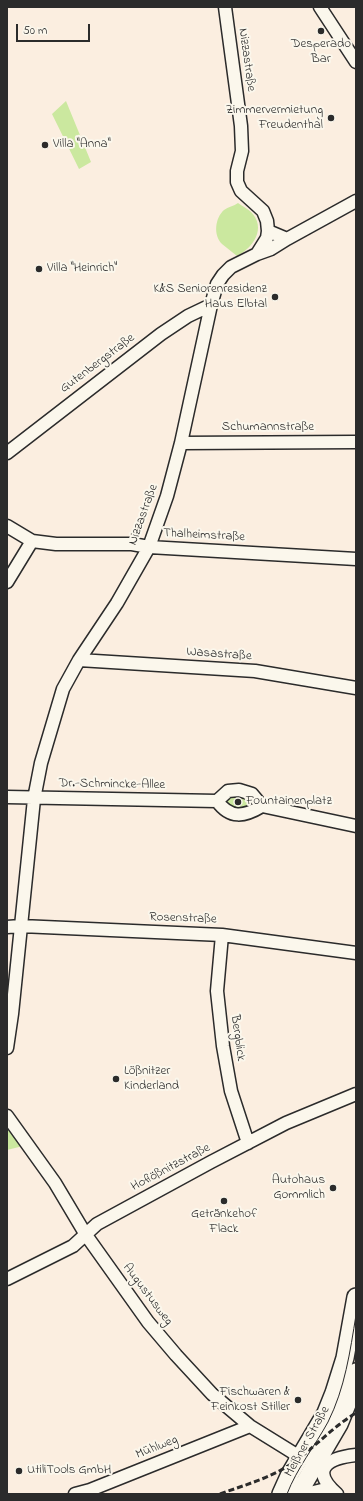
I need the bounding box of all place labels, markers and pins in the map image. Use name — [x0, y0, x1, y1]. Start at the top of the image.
marker: Desperado Bar — [316, 26, 326, 36]
place label: Desperado Bar — [291, 37, 351, 68]
place label: Zimmervermietung Freudenthal — [226, 103, 323, 134]
marker: Zimmervermietung Freudenthal — [326, 113, 336, 123]
place label: Villa "Anna" — [53, 137, 111, 153]
marker: Villa "Anna" — [40, 140, 50, 150]
place label: Villa "Heinrich" — [47, 261, 117, 277]
marker: Villa "Heinrich" — [34, 264, 44, 274]
place label: K&S Seniorenresidenz Haus Elbtal — [153, 282, 267, 313]
marker: K&S Seniorenresidenz Haus Elbtal — [270, 292, 280, 302]
place label: Fountainenplatz — [246, 794, 332, 810]
marker: Fountainenplatz — [233, 797, 243, 807]
place label: Lößnitzer Kinderland — [124, 1064, 179, 1095]
marker: Lößnitzer Kinderland — [111, 1074, 121, 1084]
place label: Autohaus Gommlich — [272, 1173, 325, 1204]
marker: Autohaus Gommlich — [328, 1183, 338, 1193]
marker: Getränkehof Flack — [219, 1196, 229, 1206]
place label: Getränkehof Flack — [191, 1207, 257, 1238]
place label: Fischwaren & Feinkost Stiller — [211, 1385, 290, 1416]
marker: Fischwaren & Feinkost Stiller — [293, 1395, 303, 1405]
place label: UtiliTools GmbH — [27, 1463, 111, 1479]
marker: UtiliTools GmbH — [14, 1466, 24, 1476]

